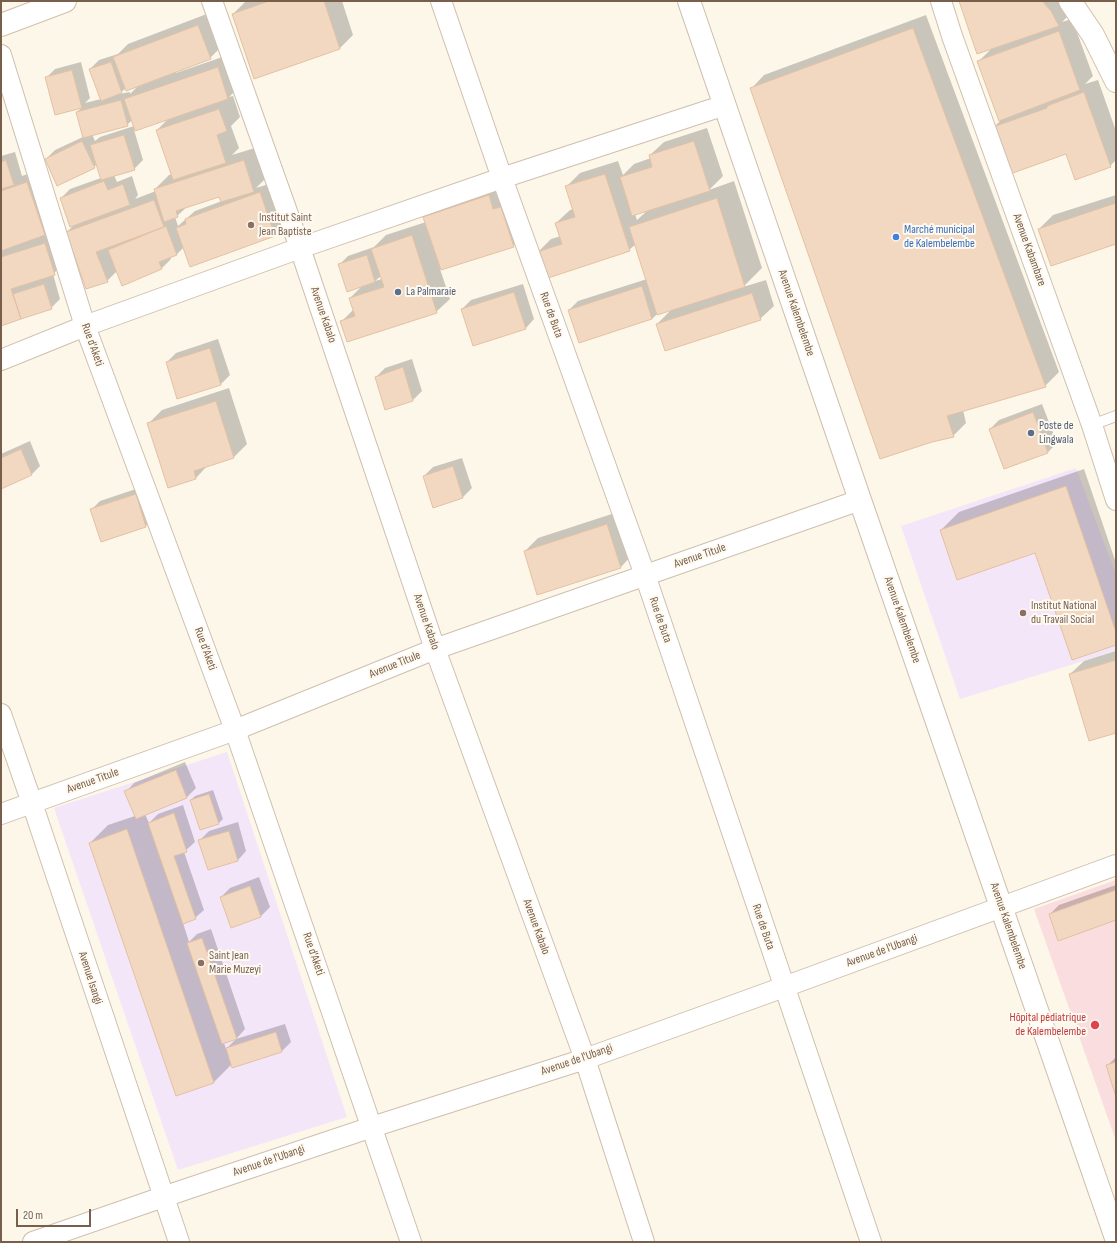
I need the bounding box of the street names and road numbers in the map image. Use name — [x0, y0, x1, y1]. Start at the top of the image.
street label: Avenue Kabambare — [1009, 212, 1049, 288]
street label: Avenue Kalembelembe — [774, 268, 818, 358]
street label: Avenue Kabalo — [307, 285, 339, 345]
street label: Rue de Buta — [536, 290, 566, 340]
street label: Rue d'Aketi — [78, 322, 106, 368]
street label: Avenue Titule — [672, 540, 728, 572]
street label: Avenue Kalembelembe — [880, 575, 924, 665]
street label: Avenue Kabalo — [410, 592, 442, 652]
street label: Rue de Buta — [645, 595, 675, 645]
street label: Rue d'Aketi — [191, 626, 219, 672]
street label: Avenue Titule — [367, 648, 423, 682]
street label: Avenue Titule — [65, 765, 121, 797]
street label: Avenue Kalembelembe — [986, 881, 1030, 971]
street label: Avenue Kabalo — [519, 897, 553, 957]
street label: Rue de Buta — [748, 902, 778, 952]
street label: Rue d'Aketi — [299, 931, 327, 977]
street label: Avenue de l'Ubangi — [844, 931, 920, 971]
street label: Avenue Isangi — [75, 950, 105, 1006]
street label: Avenue de l'Ubangi — [539, 1041, 615, 1079]
street label: Avenue de l'Ubangi — [231, 1142, 307, 1180]

